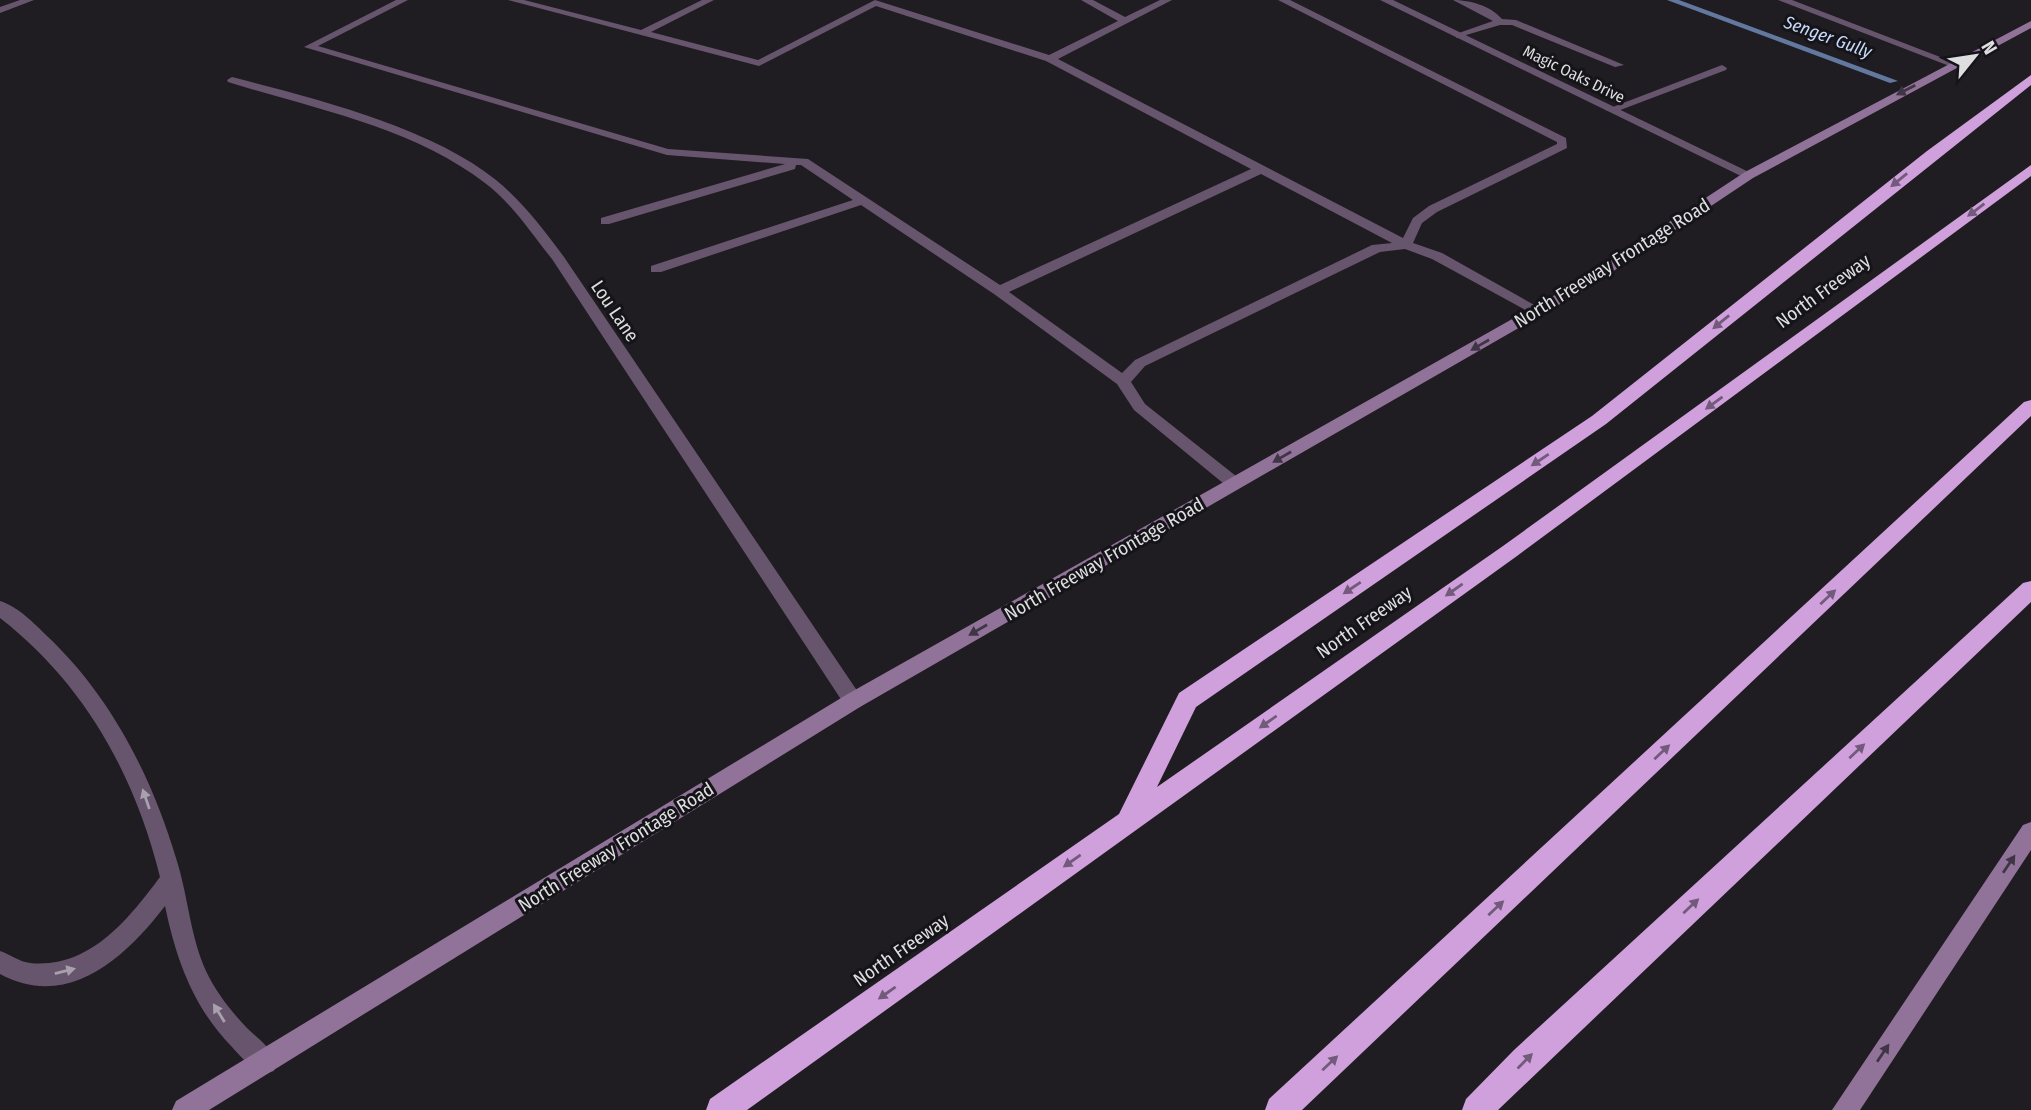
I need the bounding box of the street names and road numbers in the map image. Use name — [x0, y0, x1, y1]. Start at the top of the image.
street label: Magic Oaks Drive — [1520, 41, 1628, 107]
street label: North Freeway Frontage Road — [1510, 193, 1714, 333]
street label: North Freeway — [1771, 249, 1875, 333]
street label: Lou Lane — [586, 276, 644, 346]
street label: North Freeway Frontage Road — [1000, 492, 1208, 626]
street label: North Freeway — [1312, 580, 1417, 663]
street label: North Freeway Frontage Road — [514, 777, 718, 917]
street label: North Freeway — [849, 908, 954, 991]

